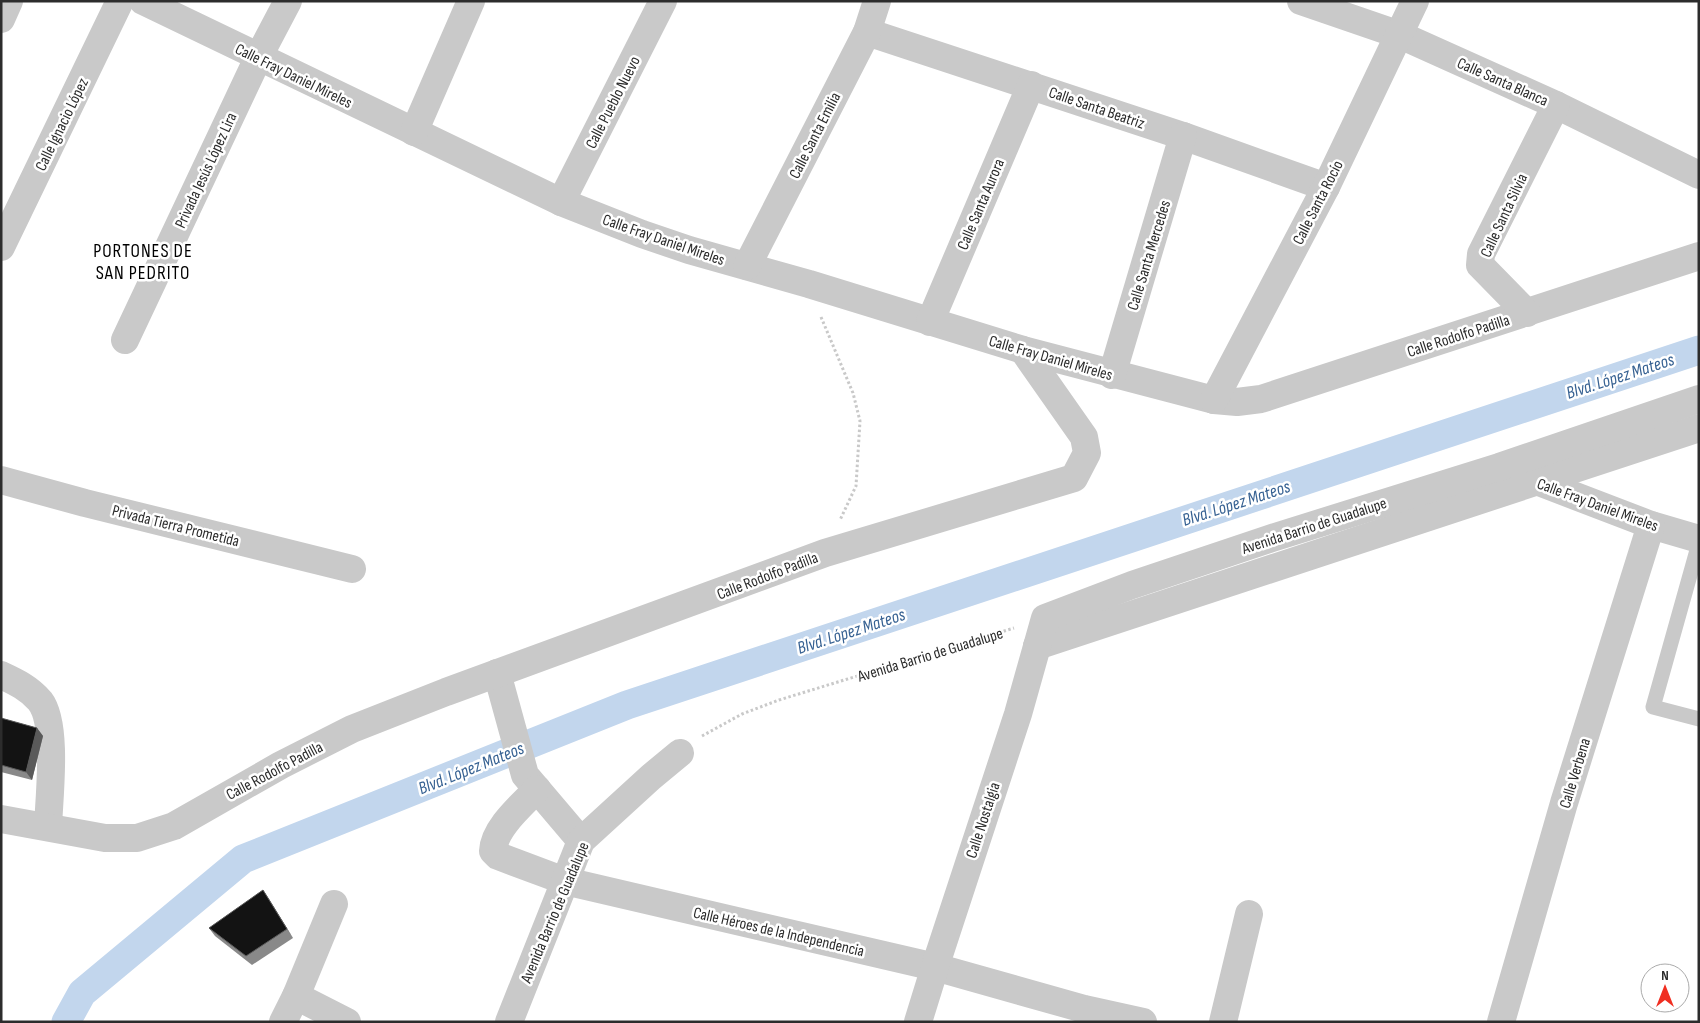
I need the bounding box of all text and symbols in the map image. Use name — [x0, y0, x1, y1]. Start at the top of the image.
street label: Calle Fray Daniel Mireles — [232, 40, 355, 113]
street label: Calle Pueblo Nuevo — [582, 53, 645, 152]
street label: Calle Santa Blanca — [1454, 54, 1551, 111]
street label: Calle Ignacio López — [32, 75, 93, 174]
street label: Calle Santa Beatriz — [1046, 83, 1147, 134]
street label: Calle Santa Emilia — [785, 89, 845, 182]
street label: Privada Jesús López Lira — [171, 110, 241, 231]
street label: Calle Santa Aurora — [954, 156, 1009, 253]
street label: Calle Santa Rocío — [1289, 157, 1348, 248]
street label: Calle Santa Silvia — [1477, 171, 1532, 261]
street label: Calle Santa Mercedes — [1124, 198, 1175, 313]
street label: Calle Fray Daniel Mireles — [600, 211, 727, 270]
district label: PORTONES DE SAN PEDRITO — [93, 240, 193, 285]
street label: Calle Rodolfo Padilla — [1405, 311, 1512, 362]
street label: Calle Fray Daniel Mireles — [987, 332, 1115, 385]
water label: Blvd. López Mateos — [1564, 349, 1677, 404]
street label: Calle Fray Daniel Mireles — [1534, 475, 1661, 536]
water label: Blvd. López Mateos — [1180, 476, 1293, 531]
street label: Avenida Barrio de Guadalupe — [1239, 494, 1389, 559]
street label: Privada Tierra Prometida — [110, 501, 241, 551]
street label: Calle Rodolfo Padilla — [714, 548, 821, 604]
water label: Blvd. López Mateos — [795, 604, 908, 659]
street label: Avenida Barrio de Guadalupe — [854, 624, 1005, 687]
street label: Calle Verbena — [1556, 736, 1595, 811]
water label: Blvd. López Mateos — [415, 737, 528, 799]
street label: Calle Rodolfo Padilla — [223, 738, 326, 805]
street label: Calle Nostalgia — [962, 780, 1005, 861]
street label: Avenida Barrio de Guadalupe — [517, 839, 594, 987]
street label: Calle Héroes de la Independencia — [691, 904, 866, 961]
north arrow — [1640, 963, 1690, 1013]
text: N — [1661, 967, 1669, 984]

